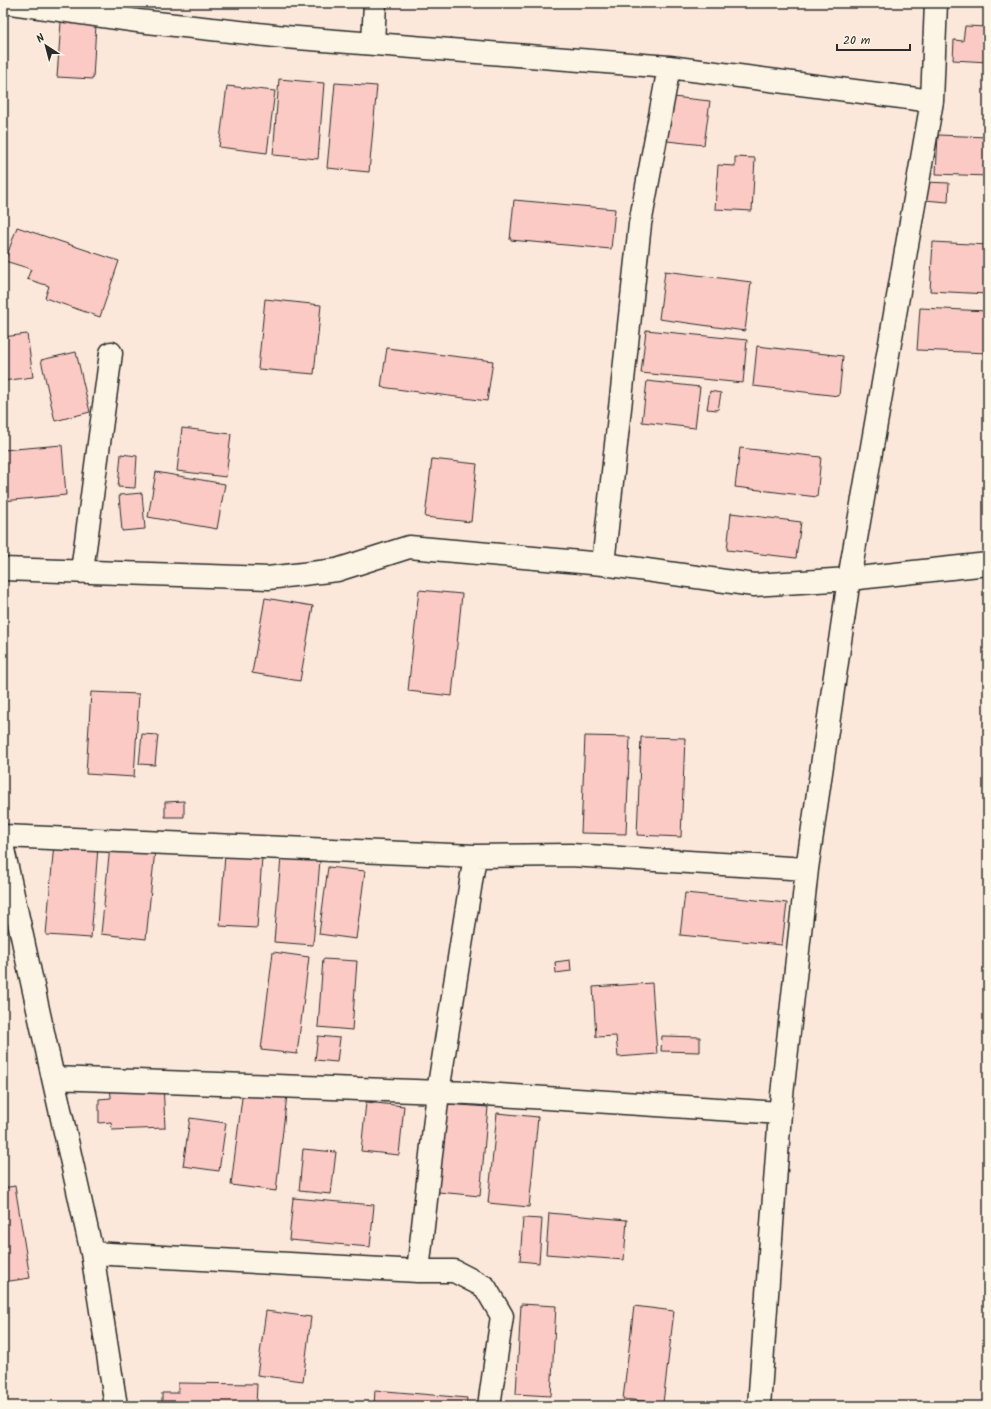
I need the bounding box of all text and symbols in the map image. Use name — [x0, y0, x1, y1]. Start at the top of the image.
north arrow — [26, 26, 66, 66]
scale bar — [837, 26, 910, 52]
text: N — [33, 29, 49, 48]
text: 20 m — [843, 31, 871, 50]

